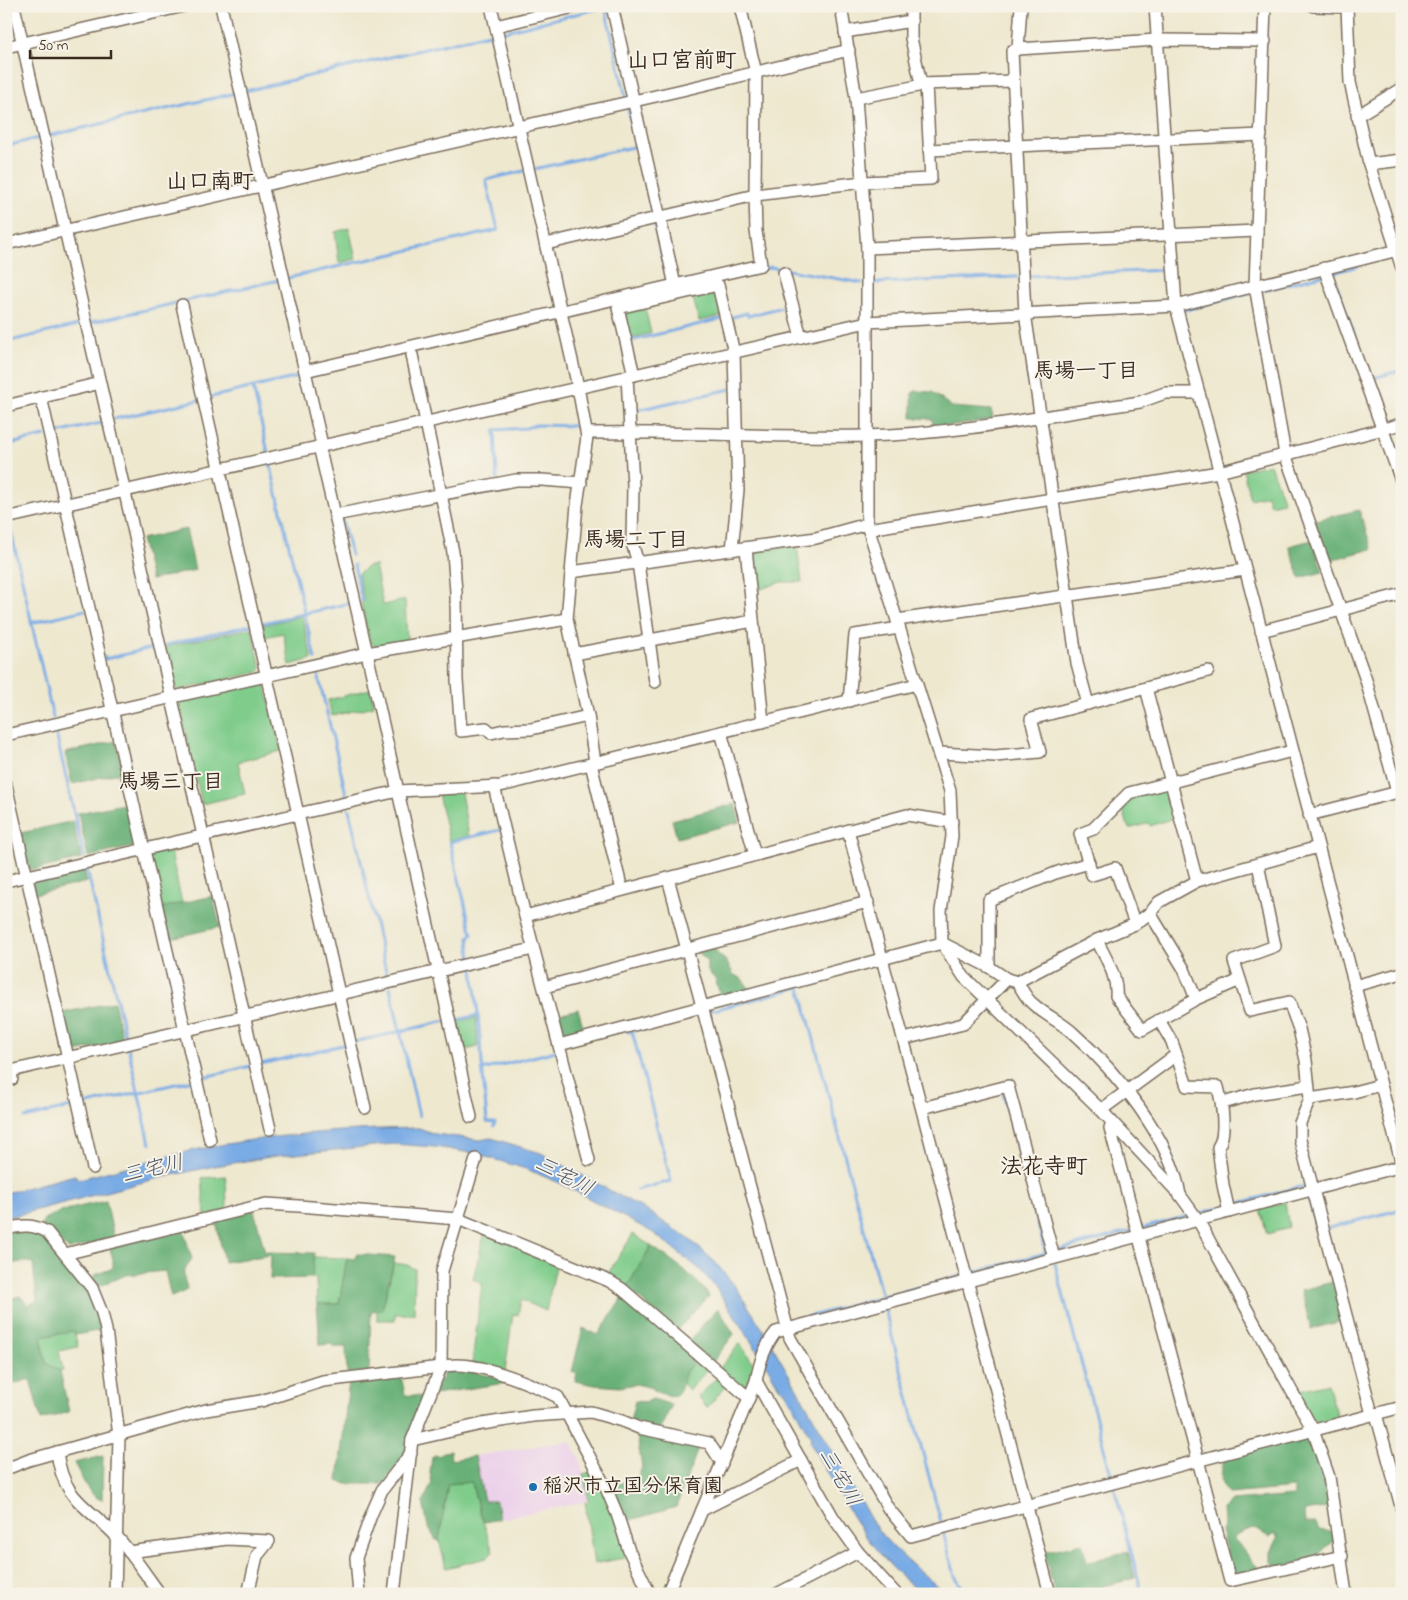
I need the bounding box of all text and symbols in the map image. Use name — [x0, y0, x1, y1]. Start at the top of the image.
scale bar — [30, 28, 111, 60]
text: 50 m — [38, 35, 69, 57]
district label: 山口宮前町 — [627, 46, 737, 78]
district label: 山口南町 — [166, 167, 254, 199]
district label: 馬場一丁目 — [1034, 357, 1139, 387]
district label: 馬場二丁目 — [584, 526, 689, 556]
district label: 馬場三丁目 — [119, 768, 224, 798]
water label: 三宅川 — [119, 1148, 187, 1192]
water label: 三宅川 — [529, 1149, 599, 1205]
district label: 法花寺町 — [1000, 1152, 1088, 1184]
water label: 三宅川 — [811, 1443, 867, 1513]
place label: 稲沢市立国分保育園 — [543, 1473, 723, 1502]
marker: 稲沢市立国分保育園 — [527, 1481, 539, 1493]

